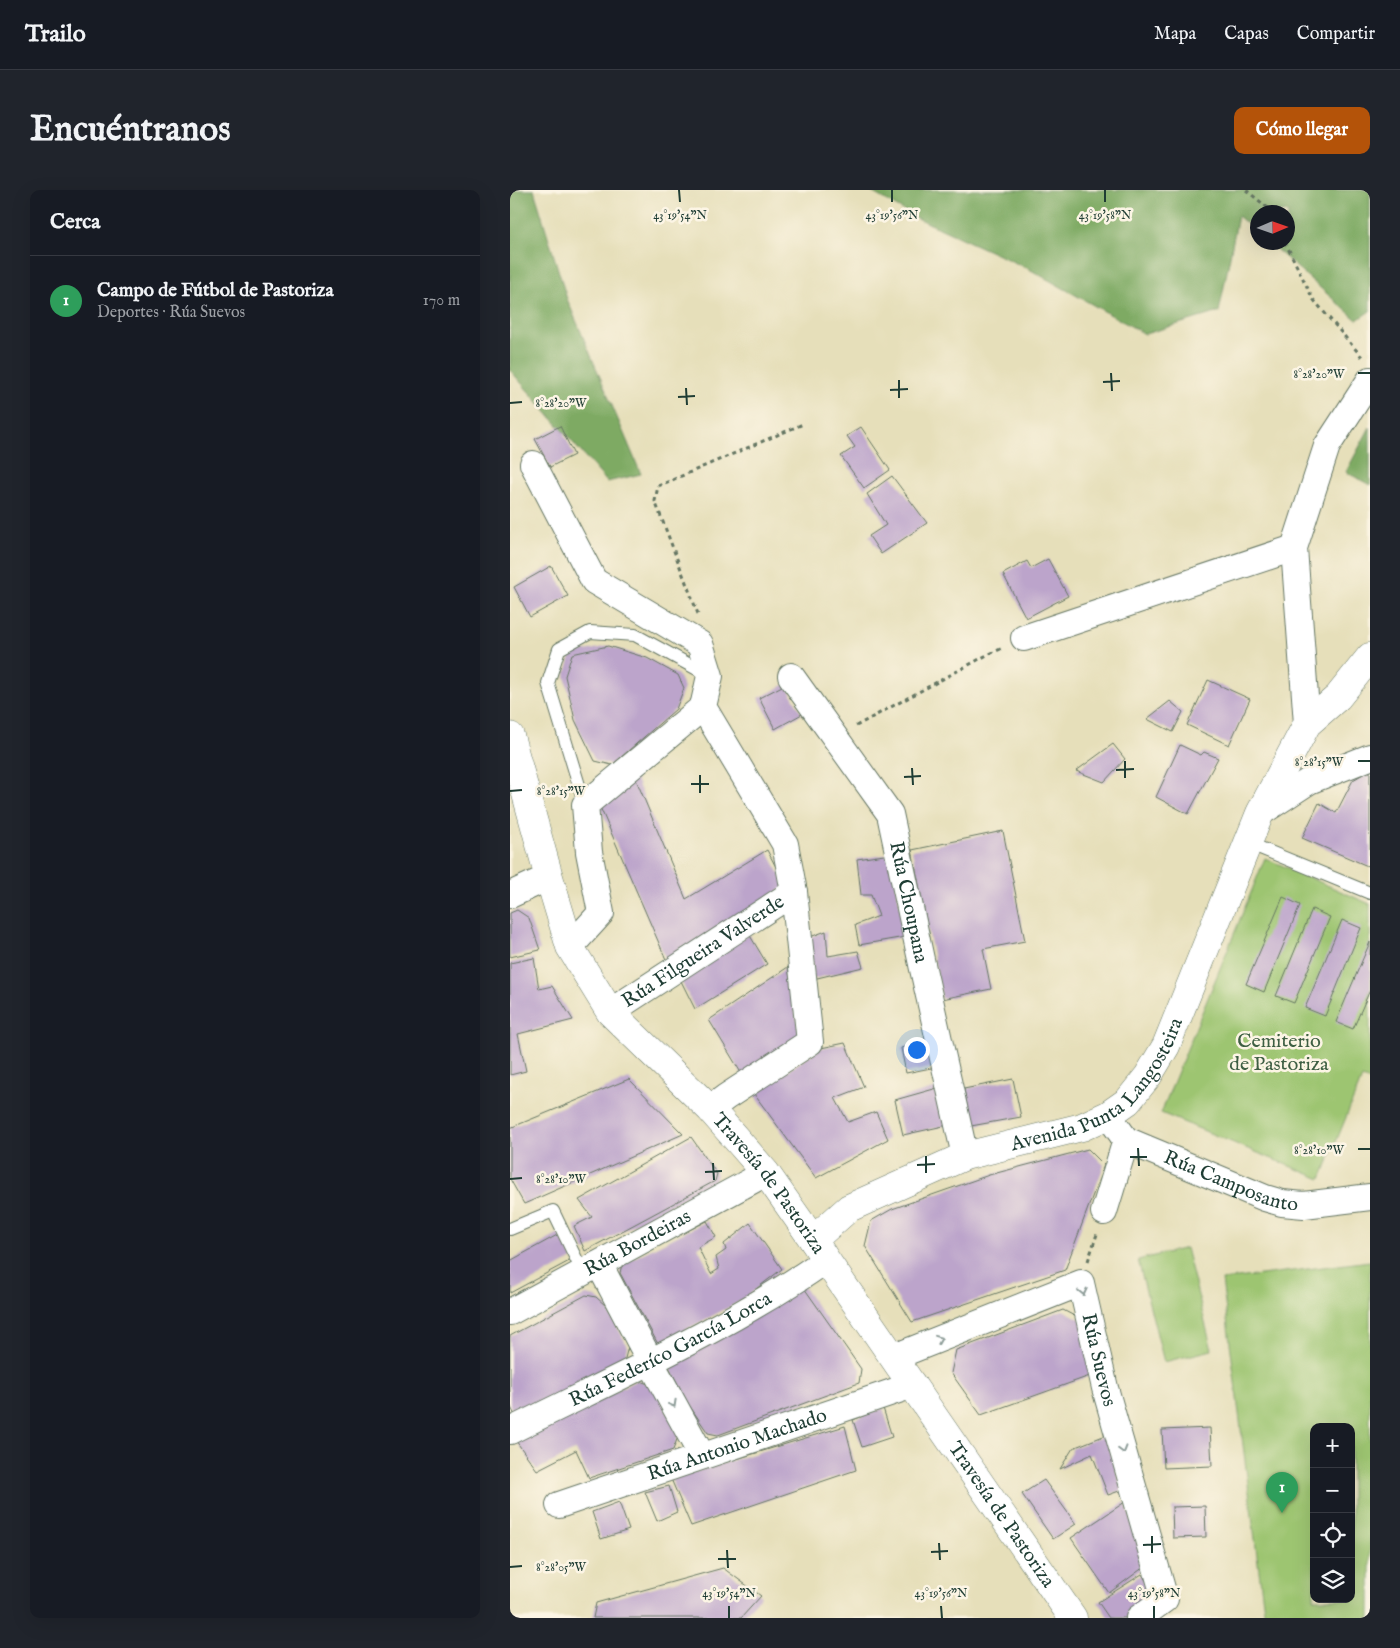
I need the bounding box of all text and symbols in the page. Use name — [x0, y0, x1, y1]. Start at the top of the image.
text: Trailo — [25, 19, 86, 50]
text: Mapa — [1154, 23, 1196, 46]
text: Capas — [1224, 23, 1269, 46]
text: Compartir — [1297, 23, 1375, 46]
button: Cómo llegar — [1234, 107, 1370, 154]
text: Encuéntranos — [30, 108, 230, 153]
north arrow — [1250, 205, 1295, 250]
text: 43°19'54"N — [653, 208, 707, 223]
text: 43°19'56"N — [866, 208, 919, 223]
text: 43°19'58"N — [1079, 208, 1132, 223]
text: Cerca — [50, 209, 100, 236]
text: Campo de Fútbol de Pastoriza — [97, 279, 334, 303]
text: 1 — [63, 291, 69, 311]
text: 170 m — [423, 291, 460, 311]
text: Deportes · Rúa Suevos — [97, 303, 245, 323]
text: 8°28'20"W — [1293, 367, 1345, 382]
text: 8°28'20"W — [535, 396, 587, 411]
text: 8°28'15"W — [1295, 755, 1344, 770]
text: 8°28'15"W — [537, 784, 586, 799]
street label: Rúa Choupana — [884, 839, 934, 965]
street label: Rúa Filgueira Valverde — [617, 889, 789, 1013]
street label: Avenida Punta Langosteira — [1007, 1014, 1189, 1157]
park label: Cemiterio de Pastoriza — [1229, 1029, 1329, 1077]
your location — [904, 1037, 930, 1063]
street label: Travesía de Pastoriza — [707, 1108, 831, 1259]
text: 8°28'10"W — [1294, 1143, 1344, 1158]
street label: Rúa Camposanto — [1160, 1145, 1299, 1217]
text: 8°28'10"W — [536, 1172, 586, 1187]
street label: Rúa Bordeiras — [580, 1204, 695, 1282]
street label: Rúa Federíco García Lorca — [565, 1286, 777, 1412]
one-way arrow — [1077, 1287, 1088, 1296]
street label: Rúa Suevos — [1076, 1311, 1122, 1409]
one-way arrow — [934, 1335, 943, 1345]
one-way arrow — [667, 1399, 677, 1408]
street label: Rúa Antonio Machado — [644, 1403, 830, 1487]
map controls — [1310, 1423, 1355, 1603]
button: + — [1310, 1423, 1355, 1468]
street label: Travesía de Pastoriza — [943, 1437, 1061, 1593]
one-way arrow — [1117, 1445, 1127, 1453]
button: − — [1310, 1468, 1355, 1513]
pin: 1 — [1266, 1472, 1298, 1513]
button: locate — [1310, 1513, 1355, 1558]
button: layers — [1310, 1558, 1355, 1603]
text: 8°28'05"W — [536, 1560, 586, 1575]
text: 43°19'54"N — [702, 1586, 756, 1601]
text: 43°19'56"N — [915, 1586, 968, 1601]
text: 43°19'58"N — [1128, 1586, 1181, 1601]

